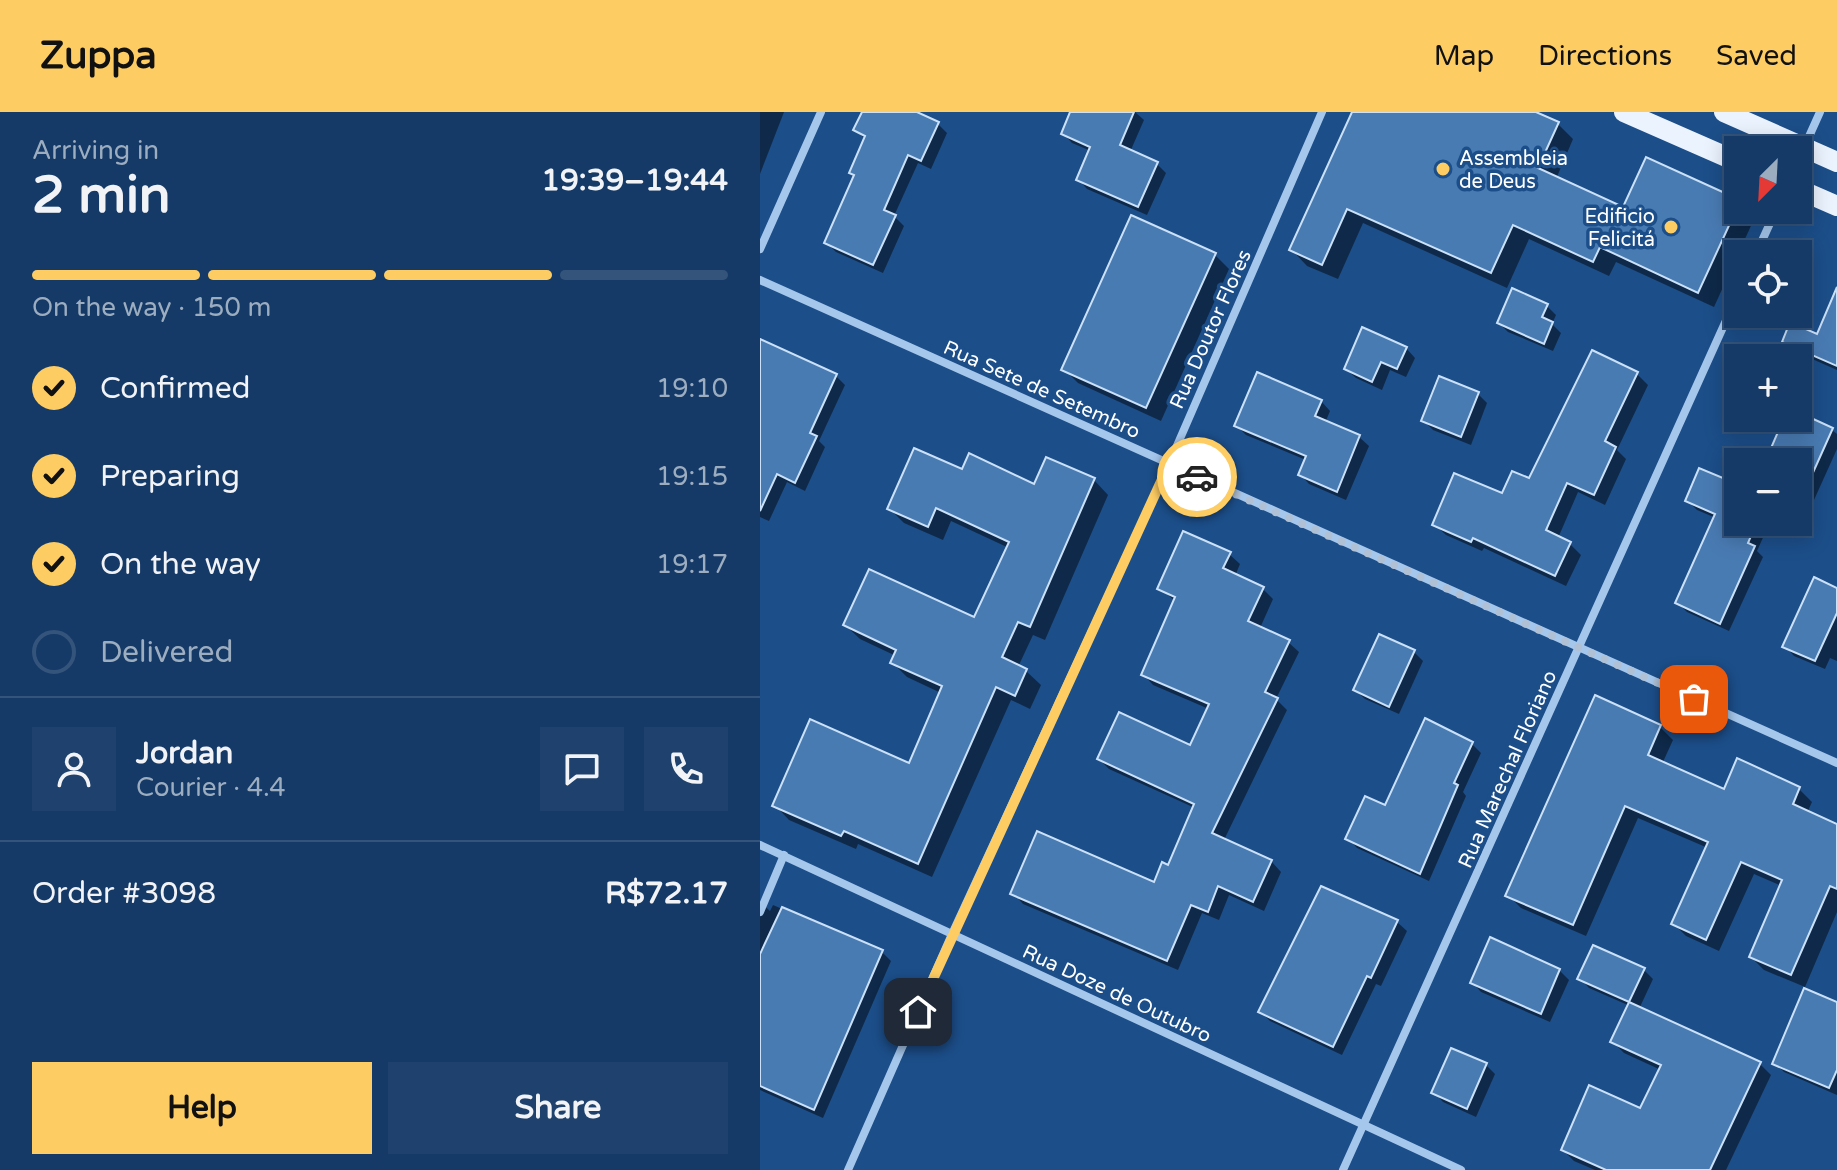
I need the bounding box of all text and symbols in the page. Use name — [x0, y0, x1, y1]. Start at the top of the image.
text: Zuppa — [40, 33, 157, 79]
text: Map — [1434, 39, 1494, 73]
text: Directions — [1538, 39, 1672, 73]
text: Saved — [1716, 39, 1797, 73]
text: Arriving in — [32, 135, 159, 166]
north arrow — [1724, 136, 1812, 224]
map controls — [1724, 136, 1812, 536]
place label: Assembleia de Deus — [1459, 147, 1568, 194]
marker: Assembleia de Deus — [1434, 160, 1452, 178]
text: 19:39–19:44 — [541, 162, 728, 199]
text: 2 min — [32, 164, 171, 227]
place label: Edificio Felicitá — [1584, 205, 1655, 252]
marker: Edificio Felicitá — [1662, 218, 1680, 236]
button: locate — [1724, 240, 1812, 328]
street label: Rua Doutor Flores — [1165, 246, 1257, 413]
text: On the way · 150 m — [32, 292, 271, 323]
street label: Rua Sete de Setembro — [940, 336, 1144, 444]
button: + — [1724, 344, 1812, 432]
icon: check — [32, 366, 76, 410]
text: Confirmed — [100, 370, 251, 407]
text: 19:10 — [656, 373, 728, 404]
courier — [1157, 437, 1237, 517]
button: − — [1724, 448, 1812, 536]
icon: check — [32, 454, 76, 498]
icon: car — [1175, 455, 1219, 499]
text: Preparing — [100, 458, 240, 495]
text: 19:15 — [656, 461, 728, 492]
icon: check — [32, 542, 76, 586]
text: On the way — [100, 546, 261, 583]
text: 19:17 — [656, 549, 728, 580]
text: Delivered — [100, 634, 234, 671]
pin — [1660, 665, 1728, 733]
street label: Rua Marechal Floriano — [1453, 667, 1562, 872]
icon: bag — [1672, 677, 1716, 721]
button: person — [32, 727, 116, 811]
button: chat — [540, 727, 624, 811]
button: phone — [644, 727, 728, 811]
text: Jordan — [136, 735, 233, 772]
text: Courier · 4.4 — [136, 772, 286, 803]
text: Order #3098 — [32, 875, 216, 912]
text: R$72.17 — [605, 875, 728, 912]
street label: Rua Doze de Outubro — [1018, 940, 1215, 1048]
pin — [884, 978, 952, 1046]
icon: home — [896, 990, 940, 1034]
button: Help — [32, 1062, 372, 1154]
button: Share — [388, 1062, 728, 1154]

